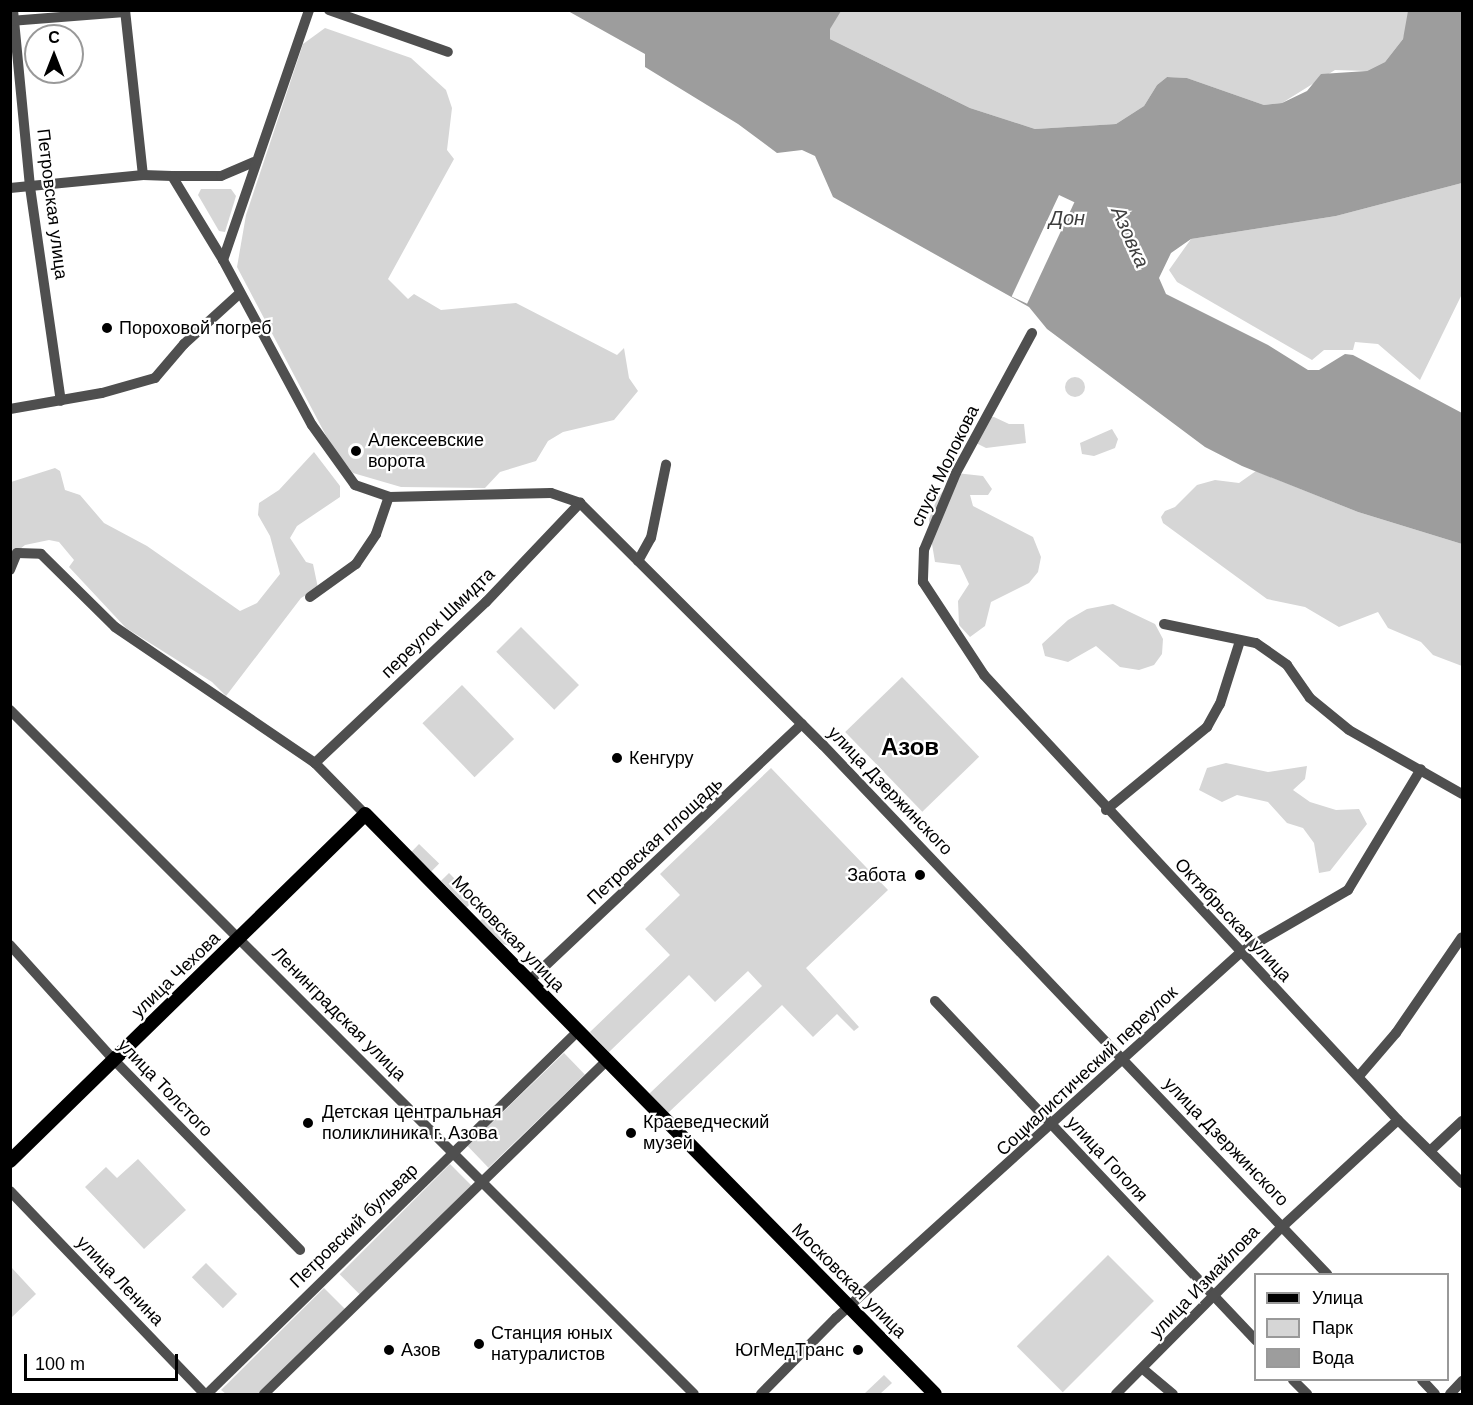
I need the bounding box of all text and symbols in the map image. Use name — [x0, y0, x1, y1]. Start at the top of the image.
north arrow — [24, 24, 84, 84]
text: С — [48, 29, 60, 46]
street label: Петровская улица — [32, 128, 72, 280]
water label: Азовка — [1106, 203, 1154, 271]
water label: Дон — [1049, 206, 1085, 230]
place label: Пороховой погреб — [119, 317, 271, 339]
marker: Пороховой погреб — [100, 321, 114, 335]
street label: спуск Молокова — [906, 402, 984, 530]
place label: Алексеевские ворота — [368, 430, 484, 472]
marker: Алексеевские ворота — [349, 444, 363, 458]
street label: переулок Шмидта — [377, 563, 499, 683]
street label: улица Дзержинского — [823, 722, 957, 860]
district label: Азов — [881, 733, 939, 761]
place label: Кенгуру — [629, 747, 694, 769]
marker: Кенгуру — [610, 751, 624, 765]
street label: Петровская площадь — [583, 773, 727, 909]
street label: Октябрьская улица — [1170, 854, 1296, 986]
place label: Забота — [847, 864, 906, 886]
marker: Забота — [911, 866, 929, 884]
street label: Московская улица — [447, 871, 569, 997]
street label: улица Чехова — [127, 928, 225, 1022]
street label: Ленинградская улица — [268, 943, 410, 1085]
street label: Социалистический переулок — [992, 981, 1182, 1161]
street label: улица Толстого — [113, 1035, 217, 1141]
street label: улица Дзержинского — [1159, 1073, 1293, 1211]
place label: Детская центральная поликлиника г. Азова — [322, 1102, 502, 1144]
place label: Краеведческий музей — [643, 1112, 769, 1154]
street label: улица Гоголя — [1062, 1112, 1152, 1206]
marker: Детская центральная поликлиника г. Азова — [299, 1114, 317, 1132]
marker: Краеведческий музей — [624, 1126, 638, 1140]
street label: Петровский бульвар — [285, 1159, 423, 1293]
street label: Московская улица — [787, 1219, 911, 1343]
street label: улица Измайлова — [1146, 1221, 1264, 1343]
street label: улица Ленина — [72, 1232, 168, 1330]
legend — [1254, 1273, 1449, 1381]
text: Улица — [1312, 1288, 1363, 1308]
text: Парк — [1312, 1318, 1353, 1338]
place label: Станция юных натуралистов — [491, 1323, 612, 1366]
marker: Станция юных натуралистов — [472, 1337, 486, 1351]
place label: Азов — [401, 1339, 441, 1361]
place label: ЮгМедТранс — [735, 1339, 844, 1361]
marker: ЮгМедТранс — [849, 1341, 867, 1359]
scale bar — [27, 1342, 182, 1380]
marker: Азов — [382, 1343, 396, 1357]
text: Вода — [1312, 1348, 1354, 1368]
text: 100 m — [35, 1354, 85, 1374]

